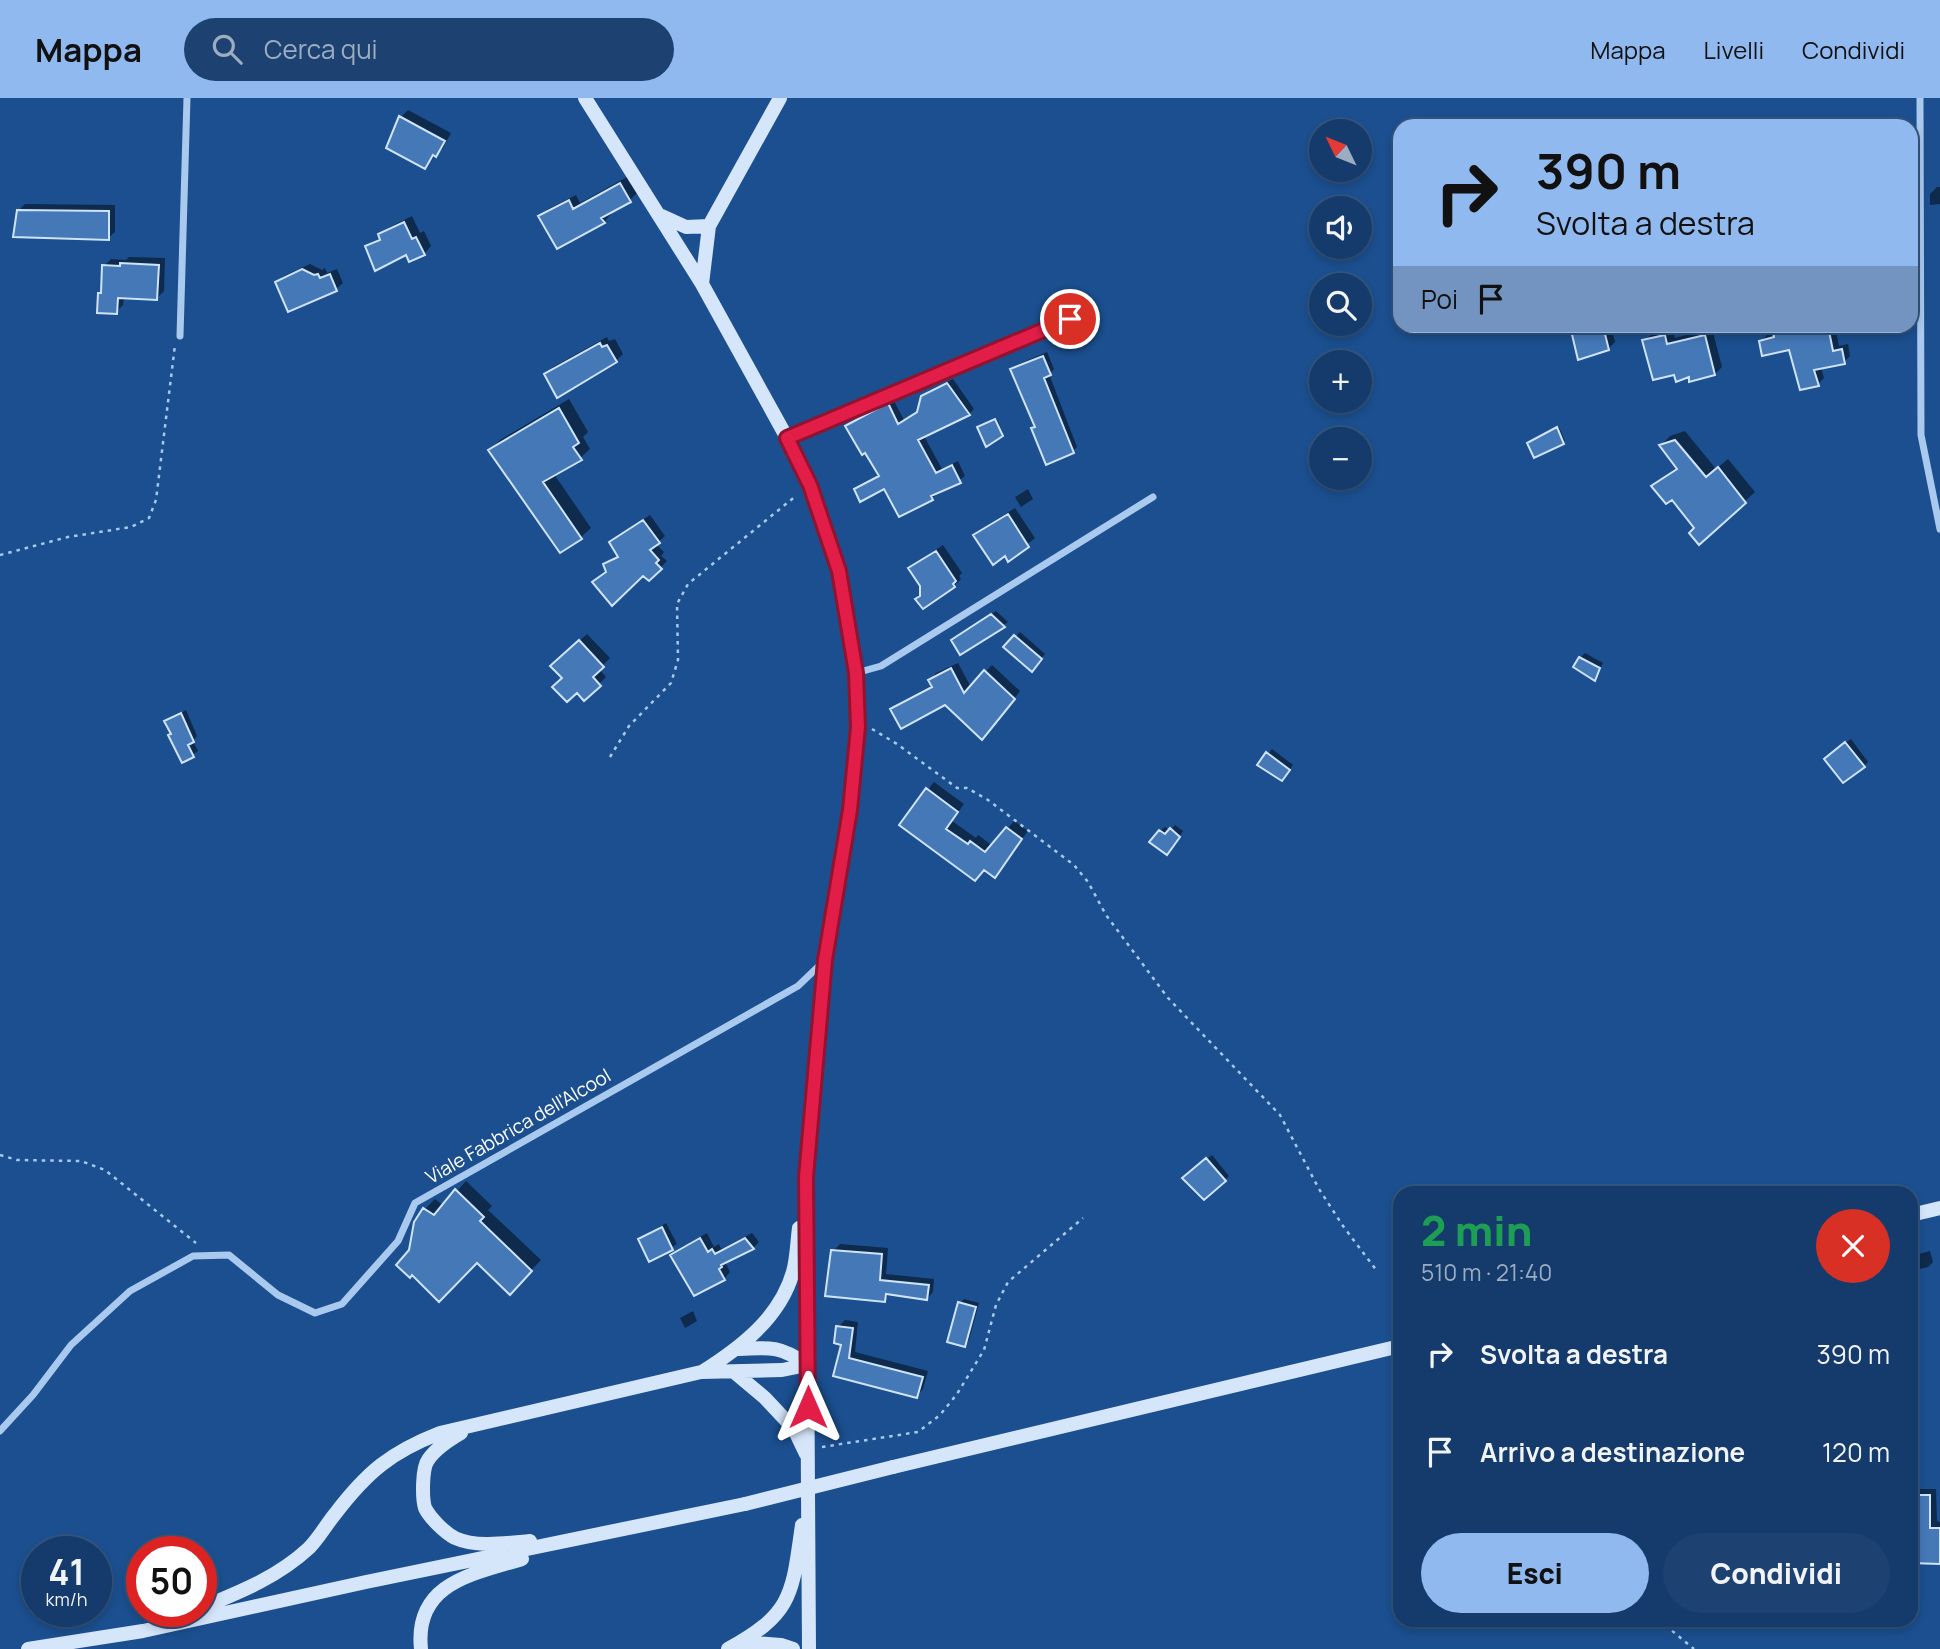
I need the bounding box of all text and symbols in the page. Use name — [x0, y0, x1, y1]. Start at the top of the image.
search box — [184, 18, 674, 81]
text: Mappa — [35, 27, 142, 72]
icon: search — [208, 30, 246, 68]
text: Cerca qui — [264, 31, 378, 67]
text: Mappa — [1590, 33, 1666, 66]
text: Livelli — [1704, 33, 1764, 66]
text: Condividi — [1802, 33, 1905, 66]
north arrow — [1309, 119, 1372, 182]
map controls — [1309, 119, 1372, 490]
text: 390 m — [1536, 137, 1681, 204]
icon: right — [1421, 147, 1512, 238]
button: sound — [1309, 196, 1372, 259]
text: Svolta a destra — [1536, 201, 1755, 245]
button: search — [1309, 273, 1372, 336]
icon: arrive — [1472, 280, 1510, 318]
text: Poi — [1421, 281, 1458, 317]
pin — [1040, 289, 1100, 349]
icon: arrive — [1051, 300, 1089, 338]
button: + — [1309, 350, 1372, 413]
button: − — [1309, 427, 1372, 490]
street label: Viale Fabbrica dell'Alcool — [421, 1062, 615, 1190]
text: 2 min — [1421, 1201, 1532, 1259]
button: close — [1816, 1209, 1890, 1283]
text: 510 m · 21:40 — [1421, 1256, 1552, 1288]
icon: right — [1421, 1335, 1459, 1373]
text: Svolta a destra — [1480, 1336, 1668, 1372]
text: 390 m — [1816, 1336, 1890, 1372]
position arrow — [771, 1370, 845, 1444]
icon: arrive — [1421, 1433, 1459, 1471]
text: Arrivo a destinazione — [1480, 1434, 1745, 1470]
text: 120 m — [1822, 1434, 1890, 1470]
button: Esci — [1421, 1533, 1649, 1613]
button: Condividi — [1663, 1533, 1890, 1613]
speed limit sign: 50 — [126, 1536, 217, 1627]
text: 41 — [48, 1548, 85, 1596]
text: km/h — [46, 1587, 87, 1611]

